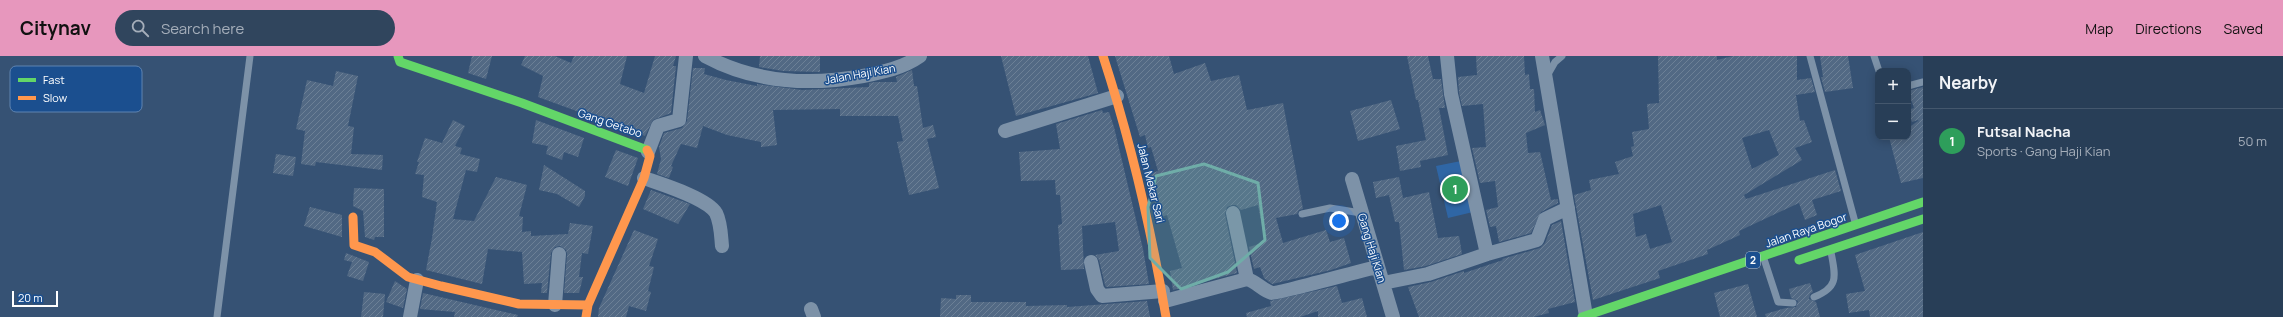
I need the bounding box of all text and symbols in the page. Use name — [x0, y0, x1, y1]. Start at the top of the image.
search box — [115, 10, 395, 46]
text: Citynav — [20, 15, 91, 41]
icon: search — [129, 17, 151, 39]
text: Search here — [161, 18, 244, 39]
text: Map — [2085, 19, 2113, 38]
text: Directions — [2135, 19, 2202, 38]
text: Saved — [2224, 19, 2263, 38]
street label: Jalan Haji Kian — [823, 60, 896, 87]
legend — [10, 66, 142, 112]
map controls — [1875, 68, 1911, 140]
button: + — [1875, 68, 1911, 104]
text: Nearby — [1939, 71, 1997, 94]
text: Fast — [43, 72, 65, 87]
text: Slow — [43, 90, 68, 105]
button: − — [1875, 104, 1911, 140]
street label: Gang Getabo — [576, 105, 645, 141]
text: Futsal Nacha — [1977, 121, 2071, 142]
text: 1 — [1949, 132, 1955, 150]
text: 50 m — [2238, 132, 2267, 150]
street label: Jalan Mekar Sari — [1134, 142, 1169, 224]
text: Sports · Gang Haji Kian — [1977, 142, 2110, 160]
pin: 1 — [1442, 174, 1468, 204]
street label: Jalan Raya Bogor — [1763, 209, 1849, 251]
your location — [1329, 211, 1349, 231]
street label: Gang Haji Kian — [1355, 211, 1390, 284]
road number: 2 — [1746, 252, 1760, 268]
scale bar — [12, 289, 58, 308]
text: 20 m — [18, 290, 43, 305]

